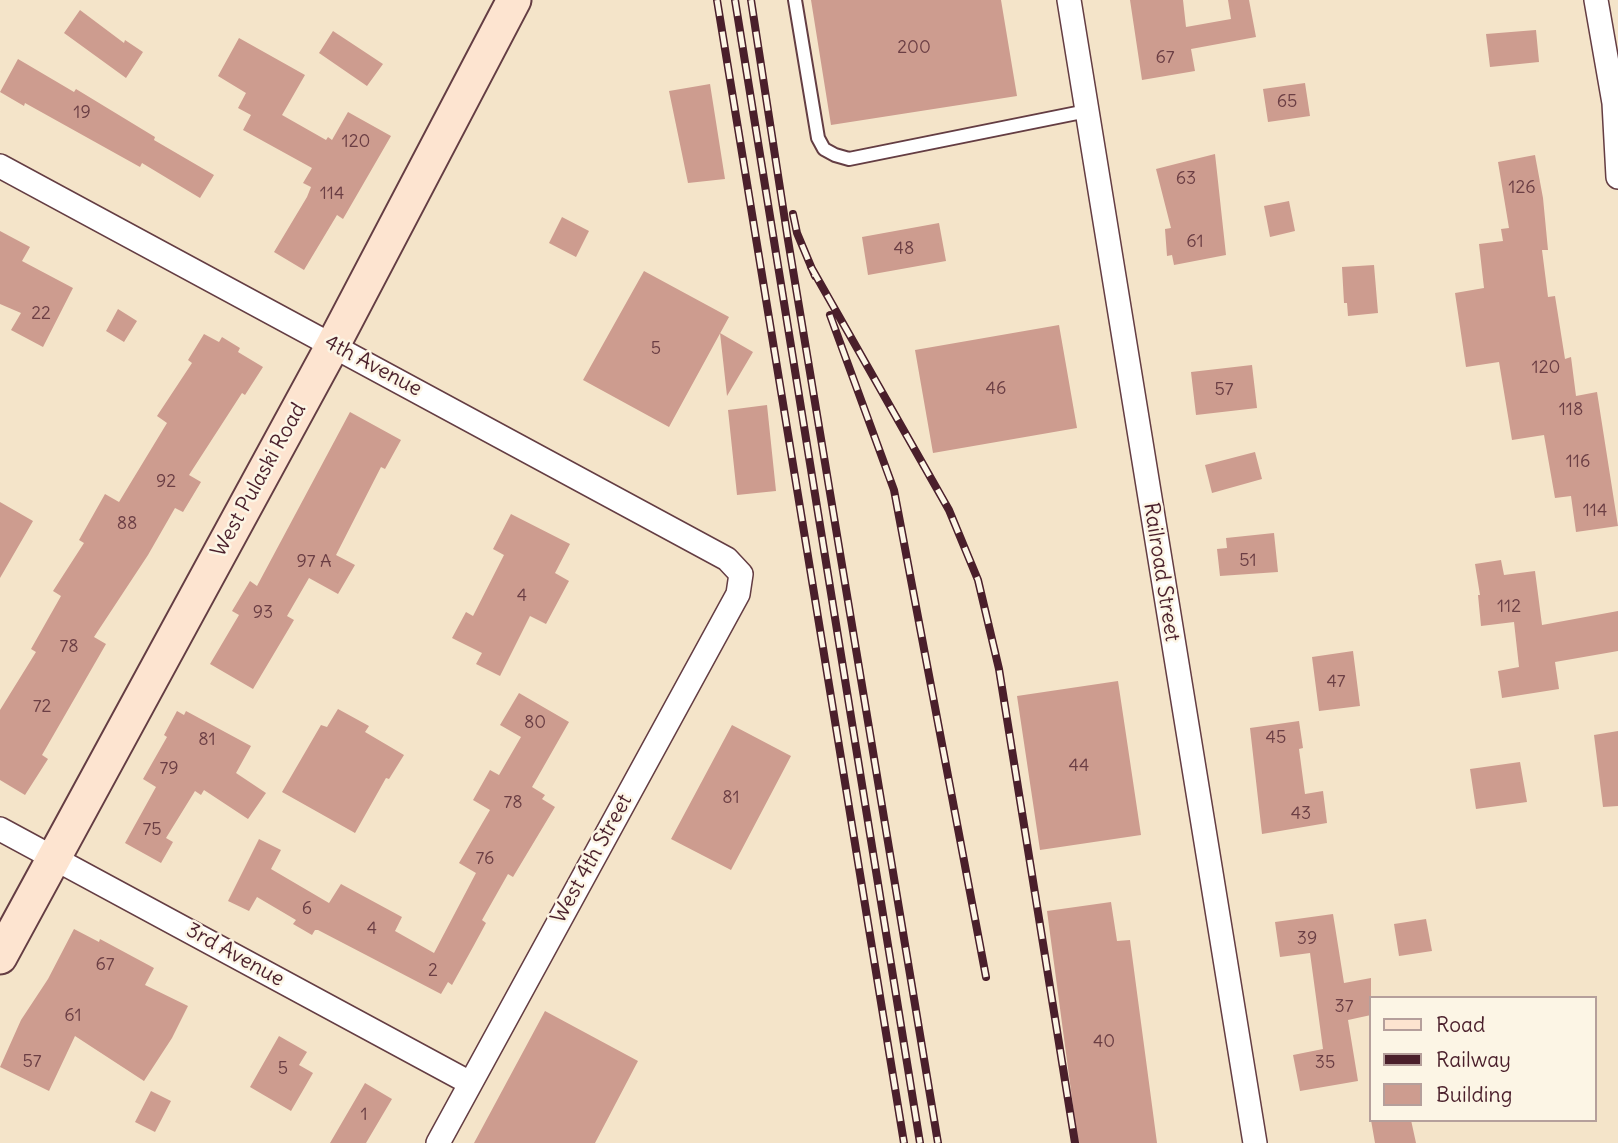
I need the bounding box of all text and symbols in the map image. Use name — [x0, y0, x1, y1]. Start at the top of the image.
house number: 200 — [897, 37, 931, 59]
house number: 67 — [1155, 47, 1175, 69]
house number: 65 — [1277, 91, 1297, 113]
house number: 19 — [73, 102, 91, 124]
house number: 120 — [342, 131, 370, 153]
house number: 63 — [1176, 168, 1196, 190]
house number: 126 — [1508, 177, 1536, 199]
house number: 114 — [320, 183, 344, 205]
house number: 61 — [1186, 231, 1204, 253]
house number: 48 — [894, 238, 914, 260]
house number: 22 — [31, 303, 51, 325]
street label: 4th Avenue — [320, 330, 426, 402]
house number: 5 — [651, 338, 661, 360]
house number: 120 — [1532, 357, 1560, 379]
house number: 46 — [986, 378, 1006, 400]
house number: 57 — [1214, 379, 1234, 401]
street label: West Pulaski Road — [206, 399, 312, 561]
house number: 118 — [1559, 399, 1583, 421]
house number: 116 — [1566, 451, 1590, 473]
house number: 92 — [156, 471, 176, 493]
house number: 114 — [1583, 500, 1607, 522]
street label: Railroad Street — [1138, 501, 1184, 643]
house number: 88 — [117, 513, 137, 535]
house number: 51 — [1239, 550, 1257, 572]
house number: 97 A — [296, 551, 332, 573]
house number: 4 — [517, 585, 527, 607]
house number: 112 — [1497, 596, 1521, 618]
house number: 93 — [253, 602, 273, 624]
house number: 78 — [59, 636, 79, 658]
house number: 47 — [1326, 671, 1346, 693]
house number: 72 — [33, 696, 51, 718]
house number: 80 — [524, 712, 546, 734]
house number: 45 — [1266, 727, 1286, 749]
house number: 81 — [198, 729, 216, 751]
house number: 44 — [1069, 755, 1089, 777]
house number: 79 — [159, 758, 179, 780]
house number: 81 — [722, 787, 740, 809]
street label: West 4th Street — [546, 790, 638, 928]
house number: 78 — [503, 792, 523, 814]
house number: 43 — [1291, 803, 1311, 825]
house number: 75 — [142, 819, 162, 841]
house number: 76 — [476, 848, 494, 870]
house number: 6 — [302, 898, 312, 920]
street label: 3rd Avenue — [182, 918, 288, 992]
house number: 4 — [367, 918, 377, 940]
house number: 39 — [1297, 928, 1317, 950]
house number: 67 — [95, 954, 115, 976]
house number: 2 — [428, 960, 438, 982]
house number: 37 — [1334, 996, 1354, 1018]
legend — [1370, 996, 1597, 1122]
house number: 61 — [64, 1005, 82, 1027]
text: Road — [1436, 1011, 1485, 1038]
house number: 40 — [1093, 1031, 1115, 1053]
text: Railway — [1436, 1046, 1511, 1073]
house number: 57 — [22, 1051, 42, 1073]
house number: 35 — [1315, 1052, 1335, 1074]
house number: 5 — [278, 1058, 288, 1080]
text: Building — [1436, 1081, 1512, 1108]
house number: 1 — [360, 1104, 368, 1126]

